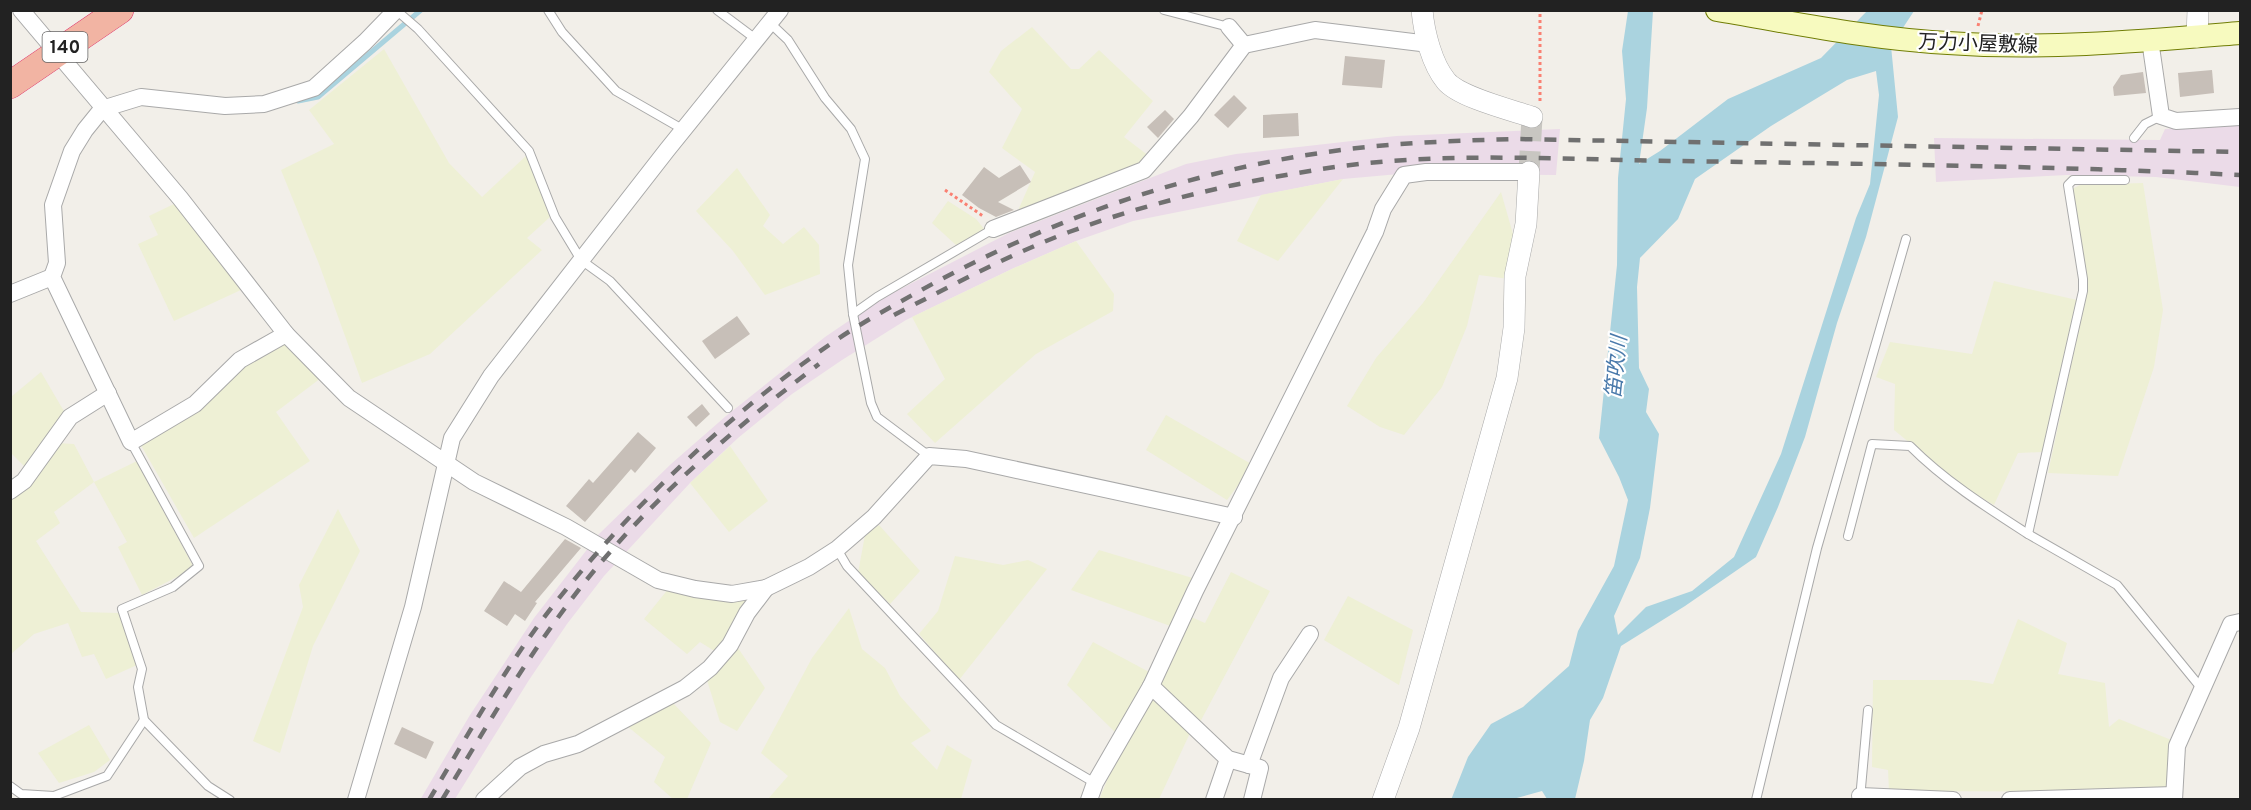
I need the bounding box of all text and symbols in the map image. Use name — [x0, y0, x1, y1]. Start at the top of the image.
street label: 万力小屋敷線 — [1918, 30, 2038, 60]
road number: 140 — [42, 32, 88, 62]
water label: 笛吹川 — [1601, 332, 1634, 400]

